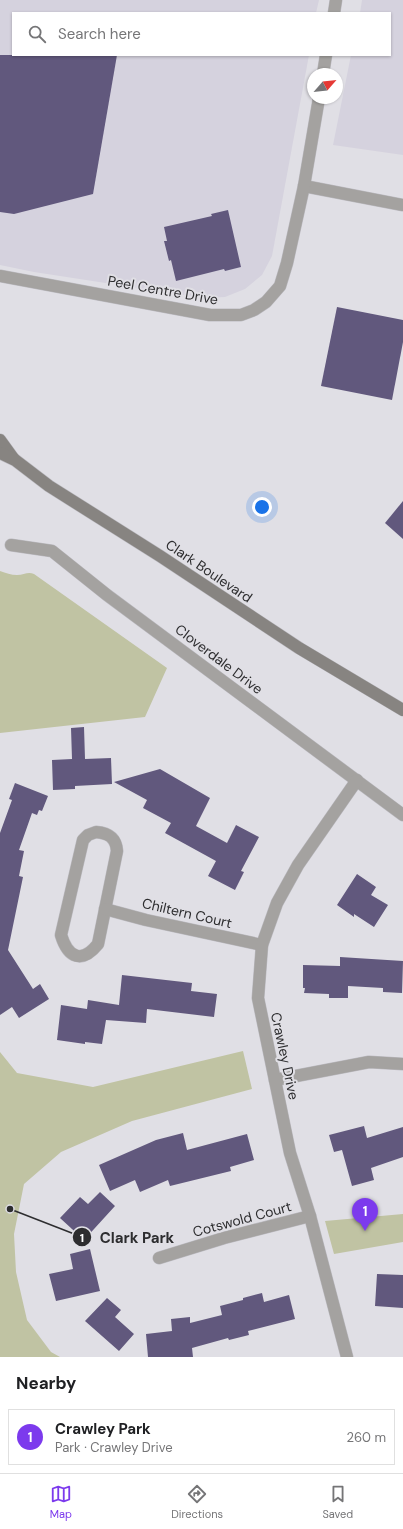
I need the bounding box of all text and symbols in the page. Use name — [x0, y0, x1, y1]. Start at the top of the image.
search box — [12, 12, 391, 56]
icon: search — [26, 23, 48, 45]
text: Search here — [58, 24, 141, 44]
north arrow — [307, 68, 343, 104]
street label: Peel Centre Drive — [106, 271, 220, 309]
your location — [252, 497, 272, 517]
street label: Clark Boulevard — [162, 535, 256, 607]
street label: Cloverdale Drive — [172, 620, 267, 698]
street label: Chiltern Court — [140, 894, 234, 932]
street label: Crawley Drive — [267, 1011, 303, 1101]
street label: Cotswold Court — [191, 1197, 293, 1241]
pin: 1 — [352, 1198, 378, 1231]
callout: Clark Park — [72, 1224, 182, 1251]
text: Clark Park — [100, 1228, 175, 1248]
text: 1 — [80, 1230, 84, 1246]
text: Nearby — [16, 1372, 76, 1394]
text: Crawley Park — [55, 1419, 151, 1439]
text: 1 — [28, 1429, 32, 1446]
text: 260 m — [346, 1429, 386, 1446]
text: Park · Crawley Drive — [55, 1439, 173, 1456]
tab: Map — [50, 1483, 72, 1521]
tab: Directions — [171, 1483, 223, 1521]
tab: Saved — [322, 1483, 353, 1521]

